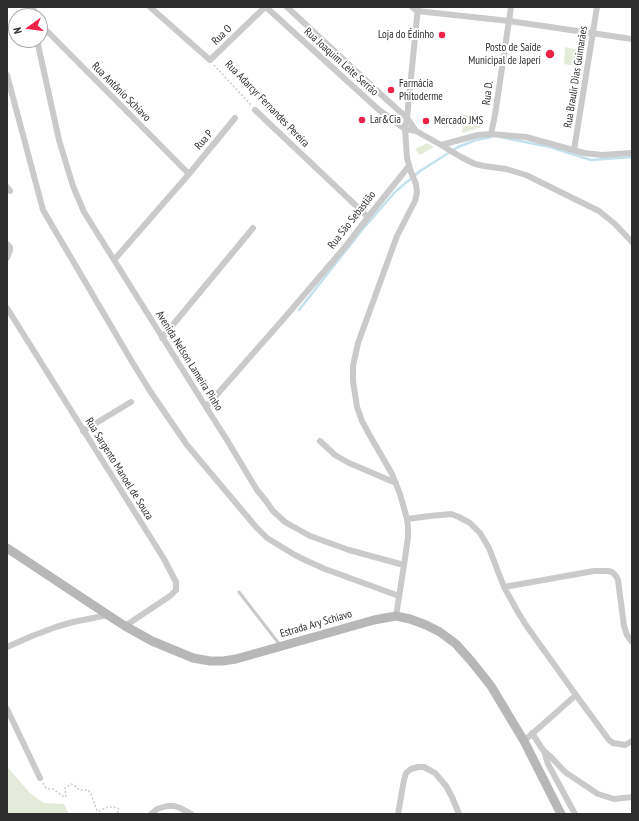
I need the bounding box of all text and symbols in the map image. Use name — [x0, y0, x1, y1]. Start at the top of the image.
north arrow — [8, 8, 48, 48]
street label: Rua O — [209, 22, 235, 48]
street label: Rua Joaquim Leite Serrão — [301, 25, 381, 99]
street label: Rua Braulir Dias Guimarães — [561, 25, 591, 129]
text: N — [10, 26, 25, 35]
place label: Loja do Édinho — [378, 28, 434, 42]
marker: Loja do Édinho — [437, 30, 447, 40]
place label: Posto de Saíde Municipal de Japeri — [468, 41, 541, 67]
marker: Posto de Saíde Municipal de Japeri — [544, 48, 556, 60]
street label: Rua Adarcyr Fernandes Pereira — [222, 58, 312, 150]
street label: Rua Antônio Schiavo — [89, 60, 153, 124]
place label: Farmácia Phitoderme — [399, 77, 443, 103]
street label: Rua D. — [480, 80, 496, 106]
marker: Farmácia Phitoderme — [386, 85, 396, 95]
place label: Lar&Cia — [370, 113, 401, 127]
place label: Mercado JMS — [434, 114, 483, 128]
marker: Lar&Cia — [357, 115, 367, 125]
marker: Mercado JMS — [421, 116, 431, 126]
street label: Rua P — [192, 127, 216, 153]
street label: Rua São Sebastião — [325, 188, 379, 252]
street label: Avenida Nelson Lameira Pinho — [153, 309, 225, 413]
street label: Rua Sargento Manoel de Souza — [82, 416, 156, 522]
street label: Estrada Ary Schiavo — [278, 607, 354, 641]

